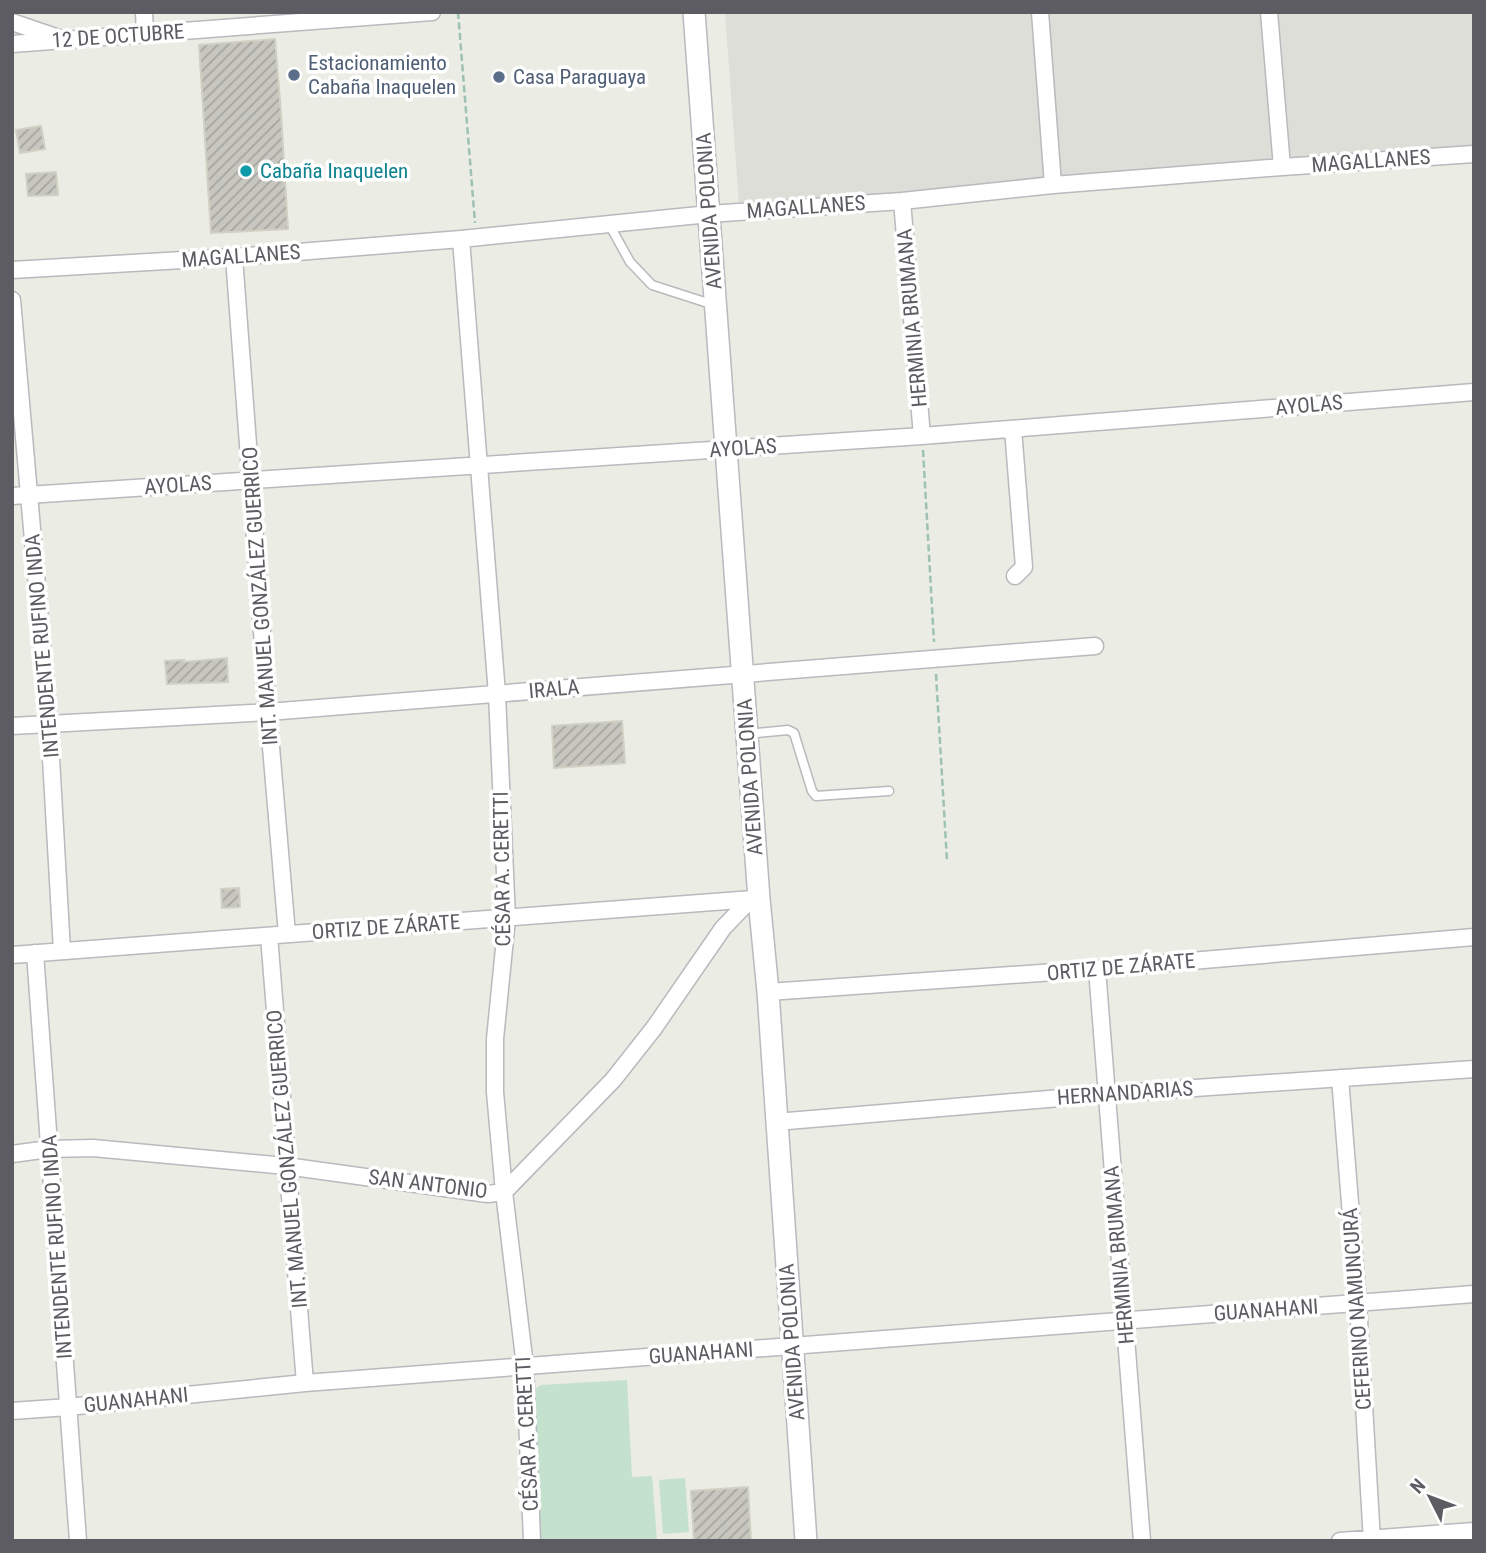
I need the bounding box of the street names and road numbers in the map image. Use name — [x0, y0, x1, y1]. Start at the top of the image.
street label: 12 DE OCTUBRE — [51, 19, 185, 53]
street label: AVENIDA POLONIA — [692, 132, 726, 290]
street label: MAGALLANES — [1311, 145, 1431, 177]
street label: MAGALLANES — [746, 191, 866, 223]
street label: HERMINIA BRUMANA — [892, 228, 932, 408]
street label: MAGALLANES — [181, 240, 301, 272]
street label: AYOLAS — [1274, 390, 1344, 420]
street label: AYOLAS — [708, 434, 778, 462]
street label: INT. MANUEL GONZÁLEZ GUERRICO — [238, 446, 282, 746]
street label: AYOLAS — [143, 471, 213, 499]
street label: INTENDENTE RUFINO INDA — [20, 533, 64, 759]
street label: IRALA — [528, 675, 580, 703]
street label: AVENIDA POLONIA — [733, 698, 767, 856]
street label: CÉSAR A. CERETTI — [489, 791, 515, 947]
street label: ORTIZ DE ZÁRATE — [311, 910, 461, 944]
street label: ORTIZ DE ZÁRATE — [1046, 949, 1196, 985]
street label: INT. MANUEL GONZÁLEZ GUERRICO — [262, 1009, 312, 1309]
street label: HERNANDARIAS — [1056, 1076, 1194, 1110]
street label: INTENDENTE RUFINO INDA — [37, 1134, 77, 1360]
street label: SAN ANTONIO — [367, 1165, 489, 1203]
street label: HERMINIA BRUMANA — [1099, 1165, 1139, 1345]
street label: CEFERINO NAMUNCURÁ — [1338, 1207, 1376, 1411]
street label: AVENIDA POLONIA — [775, 1263, 809, 1421]
street label: GUANAHANI — [1213, 1294, 1319, 1326]
street label: GUANAHANI — [648, 1337, 754, 1369]
street label: CÉSAR A. CERETTI — [511, 1356, 543, 1512]
street label: GUANAHANI — [83, 1383, 189, 1417]

